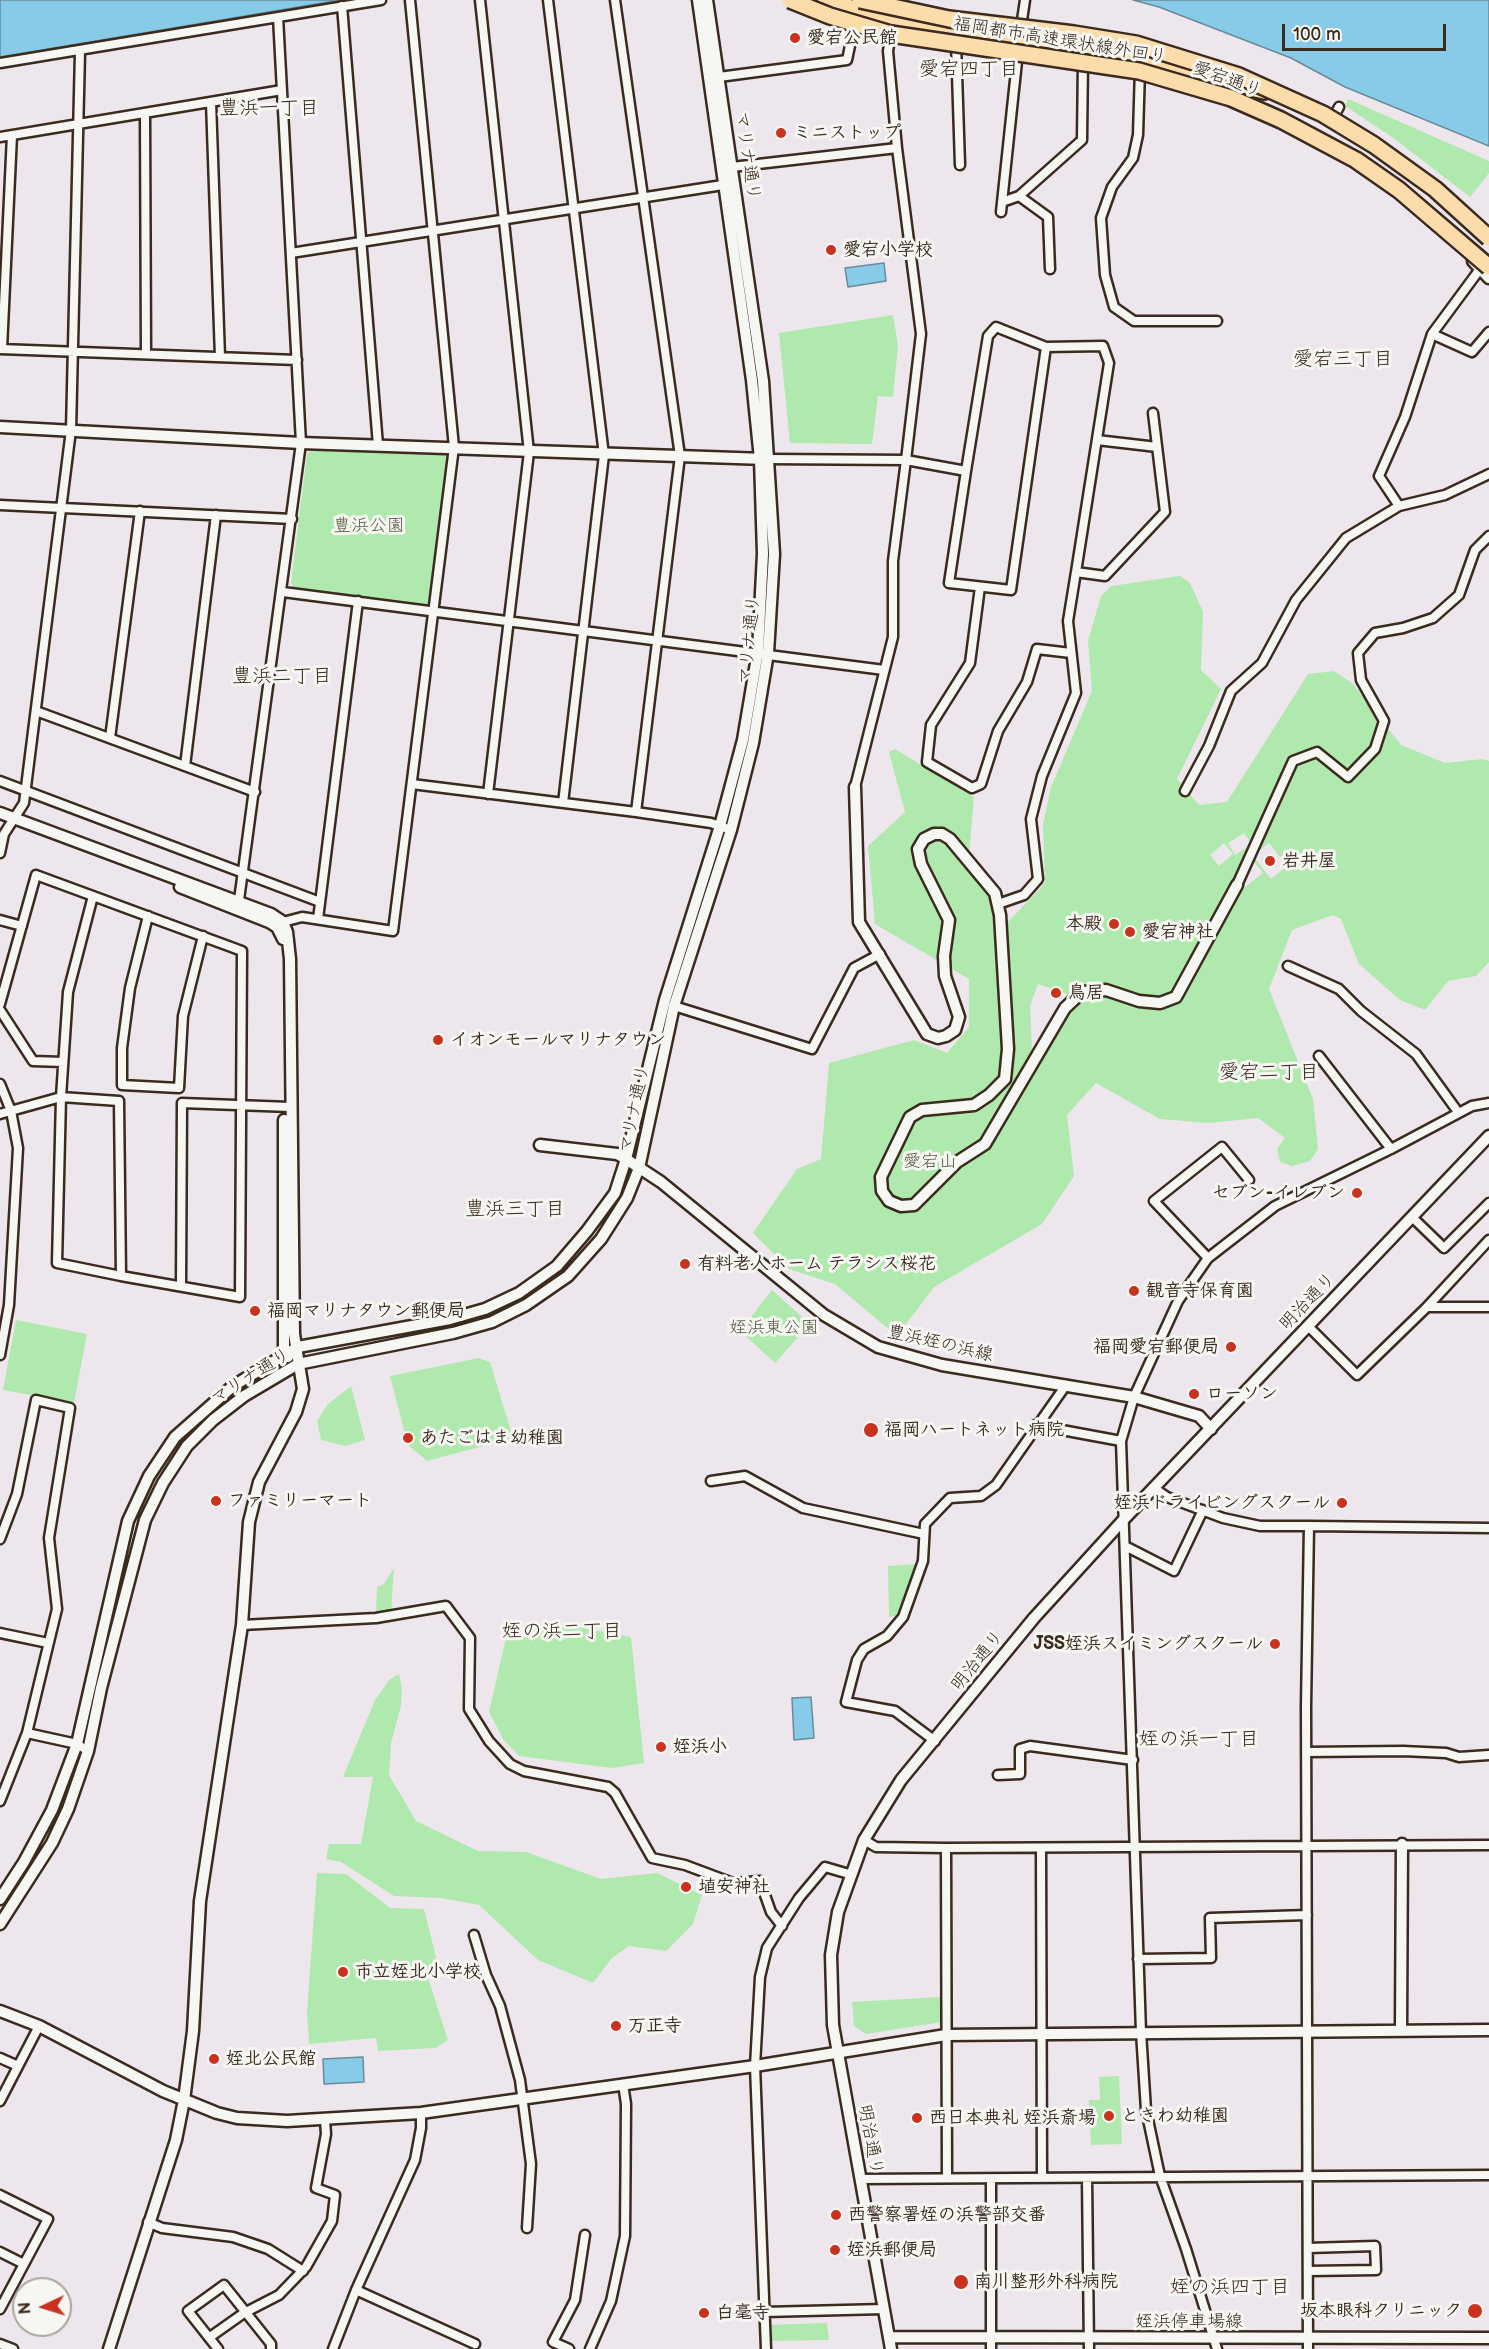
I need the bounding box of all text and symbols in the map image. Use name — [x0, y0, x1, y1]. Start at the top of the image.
scale bar — [1285, 12, 1448, 50]
street label: 福岡都市高速環状線外回り — [952, 13, 1168, 69]
text: 100 m — [1293, 24, 1341, 45]
place label: 愛宕公民館 — [807, 27, 897, 49]
marker: 愛宕公民館 — [788, 31, 802, 45]
district label: 愛宕四丁目 — [919, 58, 1019, 82]
street label: 愛宕通り — [1189, 58, 1265, 102]
district label: 豊浜一丁目 — [219, 97, 319, 121]
street label: マリナ通り — [730, 110, 764, 202]
place label: ミニストップ — [793, 122, 901, 144]
marker: ミニストップ — [774, 126, 788, 140]
place label: 愛宕小学校 — [843, 239, 933, 261]
marker: 愛宕小学校 — [824, 243, 838, 257]
district label: 愛宕三丁目 — [1293, 348, 1393, 372]
park label: 豊浜公園 — [333, 515, 405, 537]
street label: マリナ通り — [735, 594, 765, 686]
district label: 豊浜二丁目 — [232, 665, 332, 689]
place label: 岩井屋 — [1282, 850, 1336, 872]
marker: 岩井屋 — [1263, 854, 1277, 868]
place label: 本殿 — [1066, 913, 1102, 935]
marker: 本殿 — [1107, 917, 1121, 931]
place label: 愛宕神社 — [1142, 921, 1214, 943]
marker: 愛宕神社 — [1123, 925, 1137, 939]
place label: 鳥居 — [1068, 982, 1104, 1004]
marker: 鳥居 — [1049, 986, 1063, 1000]
place label: イオンモールマリナタウン — [450, 1029, 666, 1051]
marker: イオンモールマリナタウン — [431, 1033, 445, 1047]
district label: 愛宕二丁目 — [1219, 1061, 1319, 1085]
street label: マリナ通り — [615, 1063, 655, 1155]
park label: 愛宕山 — [903, 1151, 957, 1173]
place label: セブン-イレブン — [1212, 1182, 1345, 1204]
marker: セブン-イレブン — [1350, 1186, 1364, 1200]
district label: 豊浜三丁目 — [465, 1198, 565, 1222]
place label: 有料老人ホーム テラシス桜花 — [697, 1253, 936, 1275]
marker: 有料老人ホーム テラシス桜花 — [678, 1257, 692, 1271]
street label: 明治通り — [1275, 1269, 1341, 1335]
place label: 観音寺保育園 — [1146, 1280, 1254, 1302]
marker: 観音寺保育園 — [1127, 1284, 1141, 1298]
place label: 福岡マリナタウン郵便局 — [267, 1300, 465, 1322]
marker: 福岡マリナタウン郵便局 — [248, 1304, 262, 1318]
park label: 姪浜東公園 — [729, 1317, 819, 1339]
street label: 豊浜姪の浜線 — [885, 1321, 995, 1367]
place label: 福岡愛宕郵便局 — [1093, 1336, 1219, 1358]
marker: 福岡愛宕郵便局 — [1224, 1340, 1238, 1354]
street label: マリナ通り — [207, 1344, 295, 1410]
place label: ローソン — [1206, 1383, 1278, 1405]
marker: ローソン — [1187, 1387, 1201, 1401]
place label: 福岡ハートネット病院 — [884, 1419, 1064, 1441]
marker: 福岡ハートネット病院 — [862, 1421, 880, 1439]
place label: あたごはま幼稚園 — [420, 1427, 564, 1449]
marker: あたごはま幼稚園 — [401, 1431, 415, 1445]
place label: ファミリーマート — [228, 1490, 372, 1512]
place label: 姪浜ドライビングスクール — [1114, 1492, 1330, 1514]
marker: ファミリーマート — [209, 1494, 223, 1508]
marker: 姪浜ドライビングスクール — [1335, 1496, 1349, 1510]
district label: 姪の浜二丁目 — [502, 1620, 622, 1644]
street label: 明治通り — [947, 1626, 1009, 1696]
place label: JSS姪浜スイミングスクール — [1033, 1633, 1263, 1655]
marker: JSS姪浜スイミングスクール — [1268, 1637, 1282, 1651]
district label: 姪の浜一丁目 — [1139, 1728, 1259, 1752]
place label: 姪浜小 — [673, 1736, 727, 1758]
marker: 姪浜小 — [654, 1740, 668, 1754]
place label: 埴安神社 — [698, 1876, 770, 1898]
marker: 埴安神社 — [679, 1880, 693, 1894]
place label: 市立姪北小学校 — [355, 1961, 481, 1983]
marker: 市立姪北小学校 — [336, 1965, 350, 1979]
place label: 万正寺 — [628, 2015, 682, 2037]
marker: 万正寺 — [609, 2019, 623, 2033]
place label: 姪北公民館 — [226, 2048, 316, 2070]
marker: 姪北公民館 — [207, 2052, 221, 2066]
street label: 明治通り — [853, 2103, 887, 2177]
place label: ときわ幼稚園 — [1121, 2105, 1229, 2127]
place label: 西日本典礼 姪浜斎場 — [929, 2107, 1096, 2129]
marker: ときわ幼稚園 — [1102, 2109, 1116, 2123]
marker: 西日本典礼 姪浜斎場 — [910, 2111, 924, 2125]
place label: 西警察署姪の浜警部交番 — [848, 2204, 1046, 2226]
marker: 西警察署姪の浜警部交番 — [829, 2208, 843, 2222]
place label: 姪浜郵便局 — [847, 2239, 937, 2261]
marker: 姪浜郵便局 — [828, 2243, 842, 2257]
place label: 南川整形外科病院 — [974, 2271, 1118, 2293]
marker: 南川整形外科病院 — [952, 2273, 970, 2291]
district label: 姪の浜四丁目 — [1170, 2276, 1290, 2300]
north arrow — [12, 2277, 72, 2337]
place label: 坂本眼科クリニック — [1300, 2300, 1462, 2322]
text: N — [16, 2301, 35, 2315]
place label: 白毫寺 — [716, 2302, 770, 2324]
marker: 坂本眼科クリニック — [1466, 2302, 1484, 2320]
marker: 白毫寺 — [697, 2306, 711, 2320]
street label: 姪浜停車場線 — [1135, 2311, 1243, 2333]

